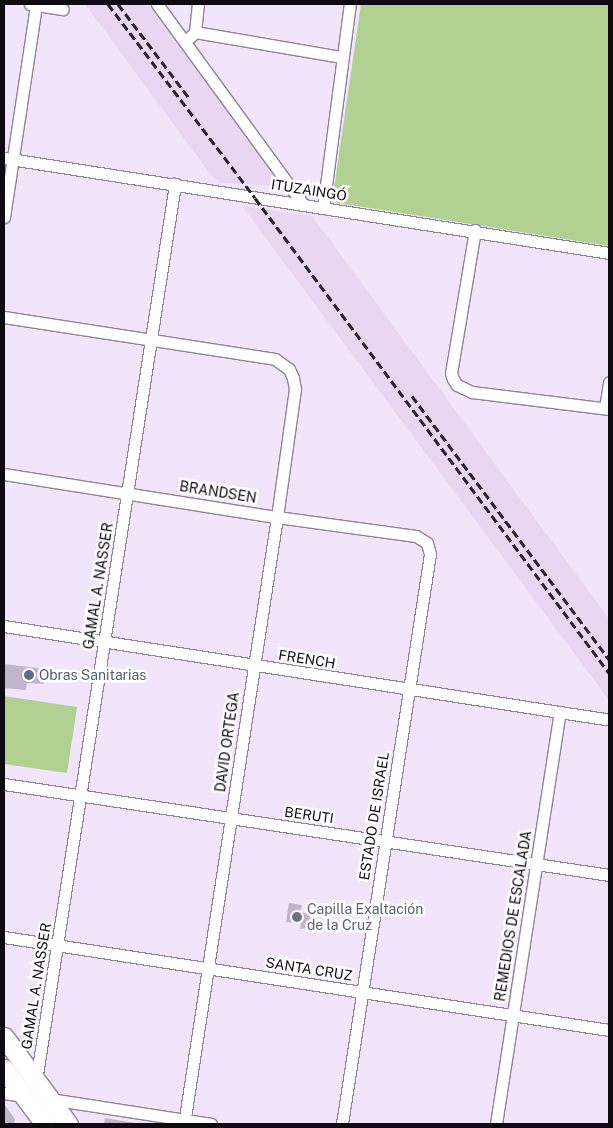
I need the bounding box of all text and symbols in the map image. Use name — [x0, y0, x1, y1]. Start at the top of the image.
street label: ITUZAINGÓ — [270, 176, 348, 204]
street label: BRANDSEN — [178, 478, 258, 506]
street label: GAMAL A. NASSER — [80, 521, 116, 651]
street label: FRENCH — [277, 646, 337, 672]
place label: Obras Sanitarias — [39, 667, 146, 683]
marker: Obras Sanitarias — [23, 669, 35, 681]
street label: DAVID ORTEGA — [212, 691, 242, 793]
street label: ESTADO DE ISRAEL — [356, 751, 392, 881]
street label: BERUTI — [283, 803, 335, 827]
street label: REMEDIOS DE ESCALADA — [491, 829, 535, 1003]
place label: Capilla Exaltación de la Cruz — [307, 901, 423, 934]
marker: Capilla Exaltación de la Cruz — [291, 911, 303, 923]
street label: GAMAL A. NASSER — [18, 921, 54, 1051]
street label: SANTA CRUZ — [264, 954, 354, 984]

